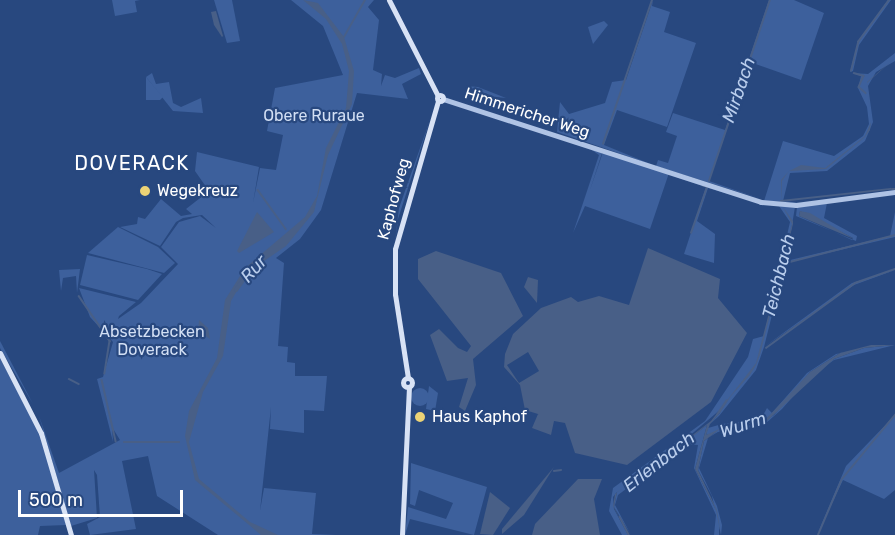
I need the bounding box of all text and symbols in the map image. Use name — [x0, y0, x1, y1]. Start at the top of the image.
water label: Mirbach — [718, 54, 760, 126]
street label: Himmericher Weg — [462, 84, 592, 142]
park label: Obere Ruraue — [263, 106, 365, 126]
district label: DOVERACK — [74, 151, 190, 175]
street label: Kaphofweg — [374, 156, 414, 242]
place label: Wegekreuz — [157, 181, 238, 201]
marker: Wegekreuz — [138, 184, 152, 198]
water label: Teichbach — [758, 232, 800, 320]
water label: Rur — [236, 251, 272, 287]
park label: Absetzbecken Doverack — [99, 322, 205, 360]
place label: Haus Kaphof — [432, 407, 527, 427]
water label: Wurm — [717, 407, 769, 443]
marker: Haus Kaphof — [413, 410, 427, 424]
water label: Erlenbach — [619, 427, 699, 497]
scale bar — [21, 478, 186, 516]
text: 500 m — [29, 489, 83, 511]

